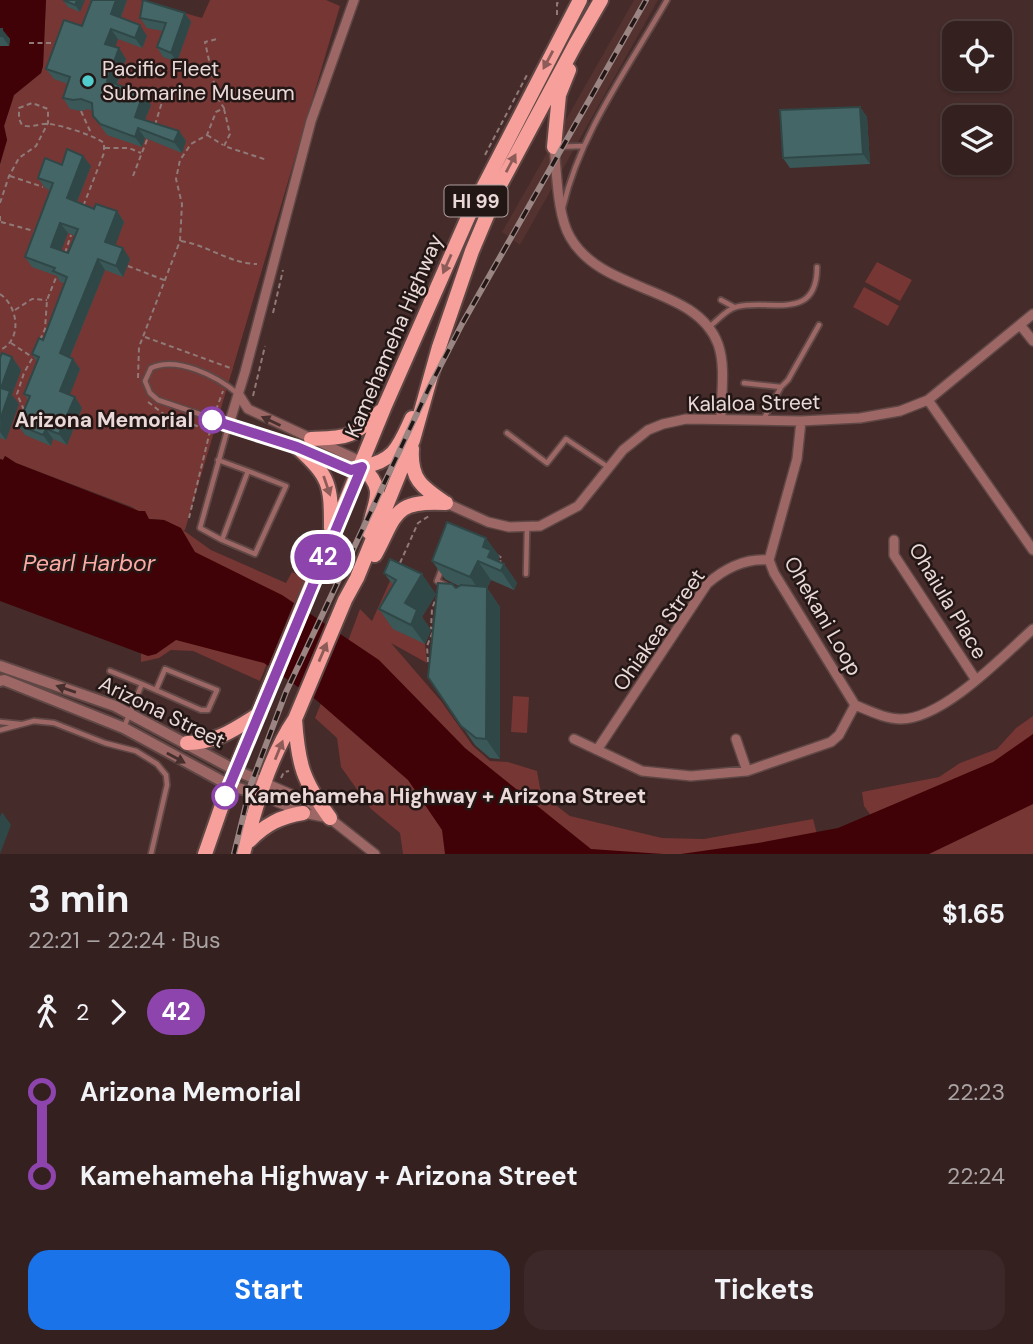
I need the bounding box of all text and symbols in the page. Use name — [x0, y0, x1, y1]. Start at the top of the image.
map controls — [942, 21, 1012, 175]
button: locate — [942, 21, 1012, 91]
one-way arrow — [542, 51, 554, 70]
place label: Pacific Fleet Submarine Museum — [102, 55, 295, 107]
marker: Pacific Fleet Submarine Museum — [80, 73, 96, 89]
button: layers — [942, 105, 1012, 175]
one-way arrow — [505, 153, 517, 173]
road number: HI 99 — [444, 186, 508, 216]
street label: Kamehameha Highway — [338, 230, 450, 442]
one-way arrow — [441, 254, 453, 274]
street label: Kalaloa Street — [687, 388, 821, 418]
place label: Arizona Memorial — [14, 406, 193, 434]
marker: Arizona Memorial — [199, 407, 225, 433]
one-way arrow — [261, 415, 282, 426]
one-way arrow — [322, 476, 333, 497]
line badge: 42 — [292, 534, 354, 580]
street label: Ohaiula Place — [902, 538, 994, 664]
text: 42 — [308, 541, 338, 572]
water label: Pearl Harbor — [23, 548, 157, 578]
street label: Ohekani Loop — [777, 551, 869, 681]
street label: Ohiakea Street — [606, 563, 712, 697]
one-way arrow — [317, 642, 329, 662]
street label: Arizona Street — [94, 669, 230, 755]
one-way arrow — [56, 683, 77, 694]
one-way arrow — [273, 740, 284, 761]
one-way arrow — [166, 752, 185, 764]
place label: Kamehameha Highway + Arizona Street — [244, 782, 646, 810]
marker: Kamehameha Highway + Arizona Street — [212, 783, 238, 809]
text: 3 min — [28, 874, 129, 924]
text: $1.65 — [942, 897, 1005, 931]
text: 22:21 – 22:24 · Bus — [28, 925, 221, 955]
icon: walk — [28, 993, 66, 1031]
icon: forward — [99, 993, 137, 1031]
text: 42 — [161, 996, 191, 1027]
text: 2 — [76, 997, 89, 1027]
text: Arizona Memorial — [80, 1075, 301, 1109]
text: 22:23 — [947, 1077, 1005, 1107]
text: Kamehameha Highway + Arizona Street — [80, 1159, 578, 1193]
text: 22:24 — [947, 1161, 1005, 1191]
button: Start — [28, 1250, 510, 1330]
button: Tickets — [524, 1250, 1005, 1330]

